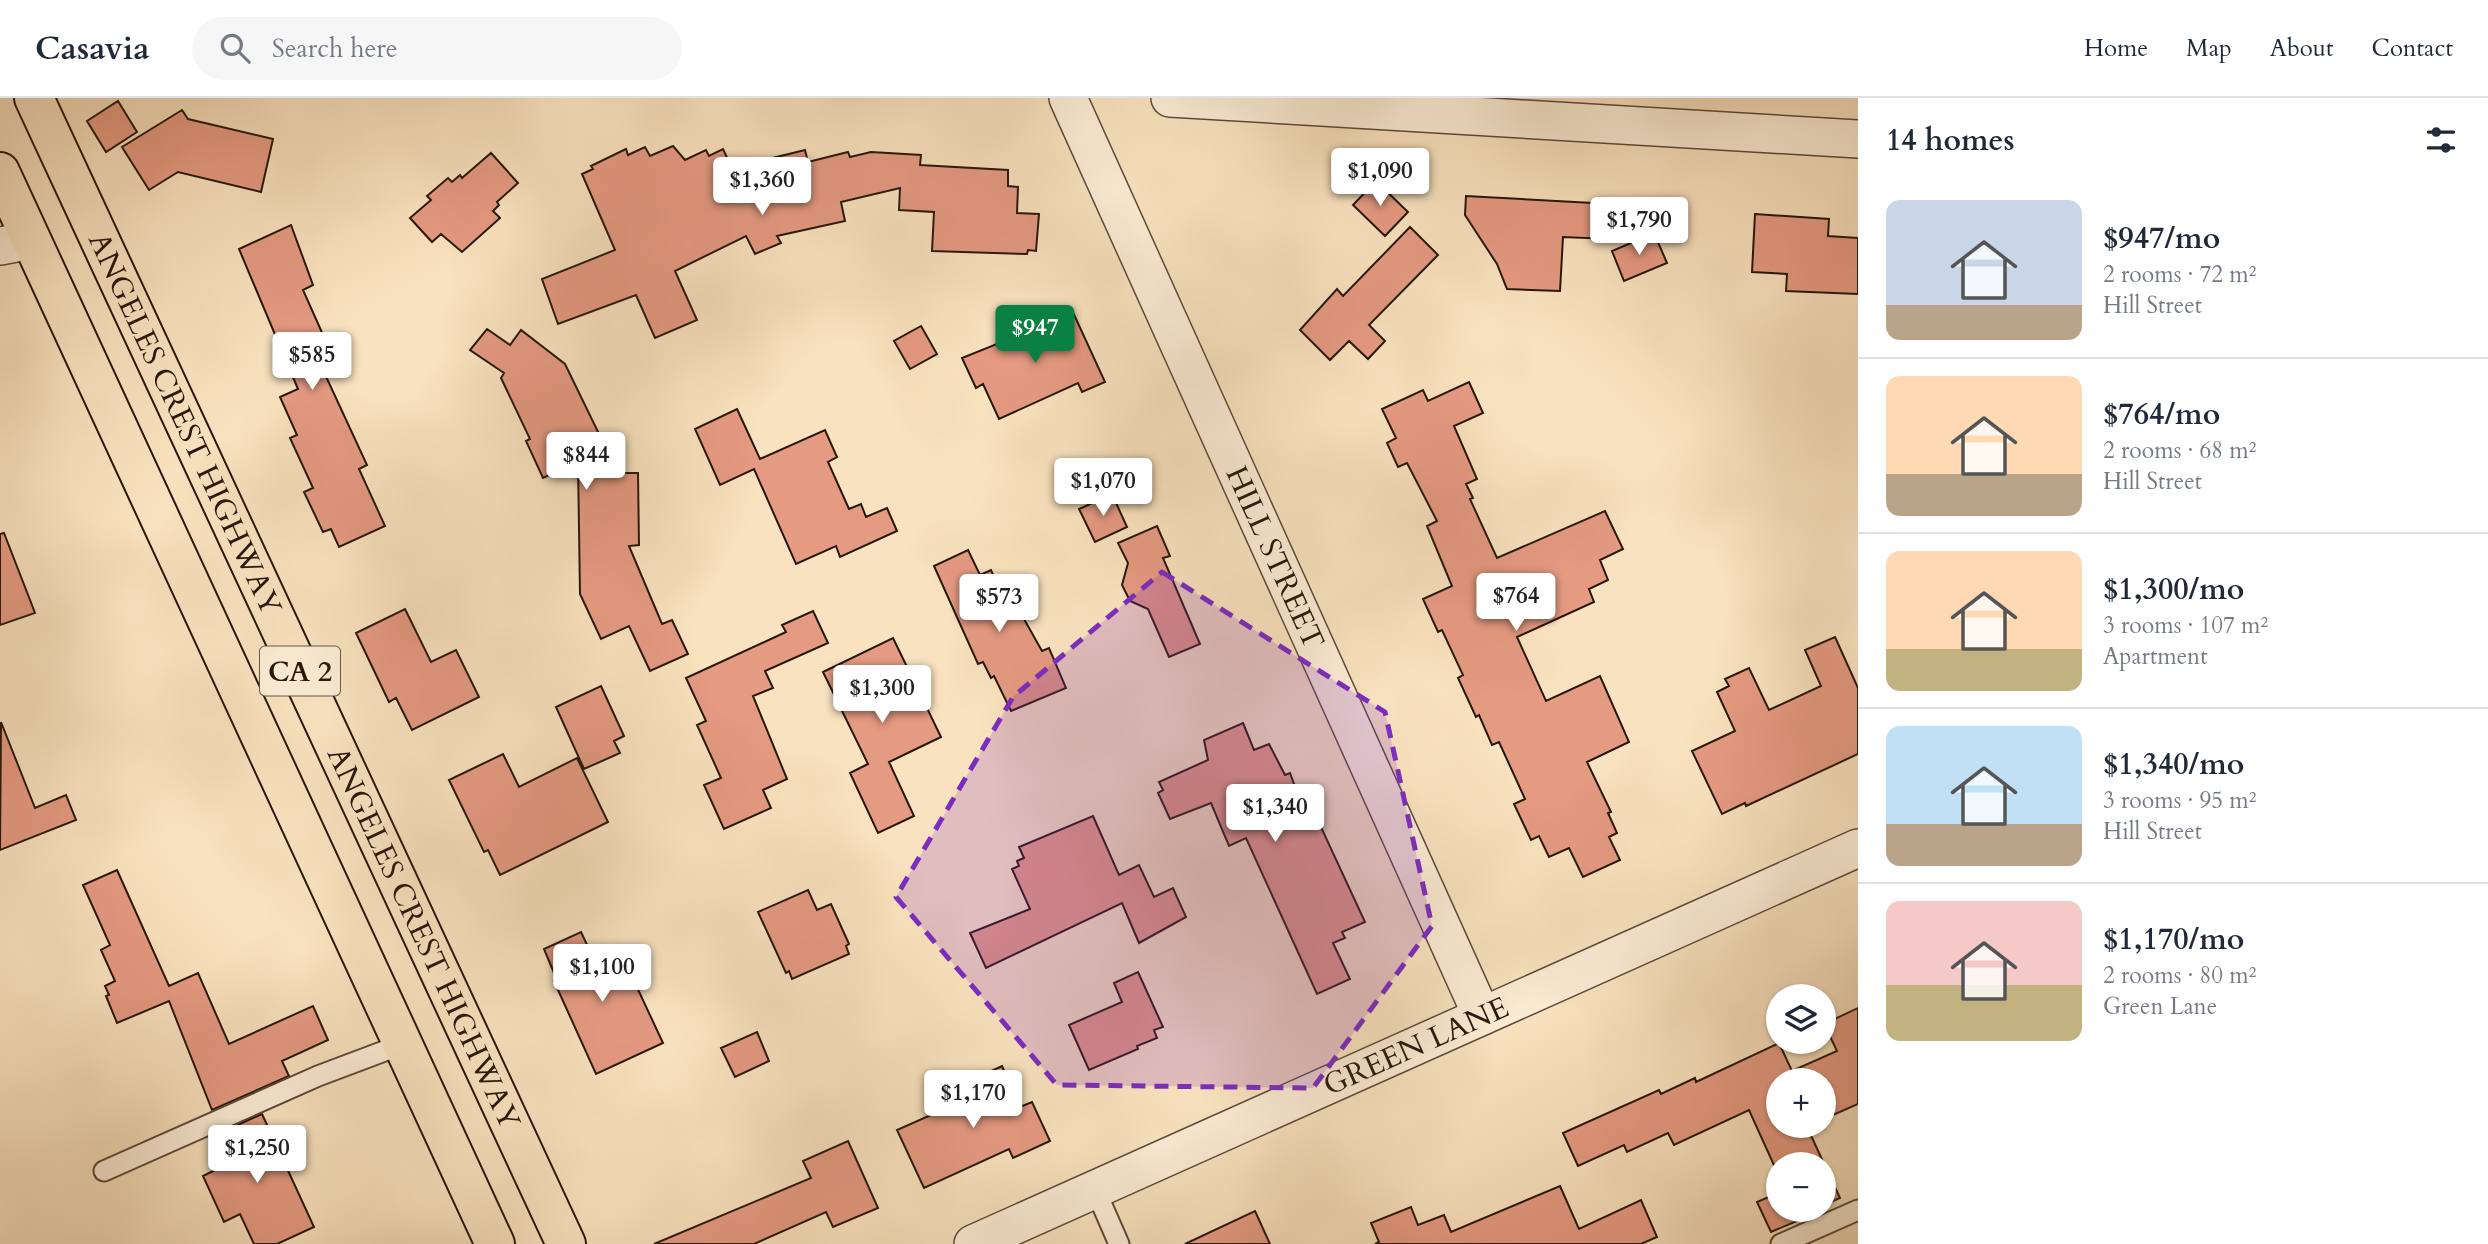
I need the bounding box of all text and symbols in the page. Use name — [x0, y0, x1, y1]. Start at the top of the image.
search box — [192, 17, 682, 80]
text: Casavia — [35, 26, 150, 71]
icon: search — [216, 29, 254, 67]
text: Search here — [272, 31, 398, 66]
text: Home — [2084, 32, 2148, 65]
text: Map — [2186, 32, 2232, 65]
text: About — [2270, 32, 2334, 65]
text: Contact — [2372, 32, 2453, 65]
text: 14 homes — [1886, 120, 2015, 161]
icon: filters — [2422, 121, 2460, 159]
pin: $1,090 — [1323, 148, 1437, 208]
text: $1,090 — [1347, 155, 1413, 186]
pin: $1,360 — [705, 158, 819, 217]
text: $1,360 — [729, 164, 795, 195]
pin: $1,790 — [1582, 198, 1696, 257]
text: $1,790 — [1606, 204, 1672, 235]
text: $947/mo — [2103, 218, 2220, 259]
street label: ANGELES CREST HIGHWAY — [78, 226, 291, 622]
icon: home — [1942, 228, 2026, 312]
text: 2 rooms · 72 m² — [2103, 259, 2256, 290]
text: Hill Street — [2103, 290, 2202, 321]
pin: $947 — [994, 306, 1076, 365]
text: $947 — [1011, 312, 1059, 343]
pin: $585 — [271, 332, 353, 392]
text: $585 — [288, 339, 336, 370]
text: $764/mo — [2103, 394, 2220, 435]
icon: home — [1942, 404, 2026, 488]
pin: $844 — [545, 432, 627, 492]
text: 2 rooms · 68 m² — [2103, 435, 2256, 466]
text: $844 — [562, 439, 610, 470]
pin: $1,070 — [1046, 458, 1160, 518]
street label: HILL STREET — [1216, 460, 1334, 656]
text: $1,070 — [1070, 465, 1136, 496]
text: Hill Street — [2103, 466, 2202, 497]
text: $1,300/mo — [2103, 569, 2244, 610]
pin: $573 — [958, 574, 1040, 634]
pin: $764 — [1475, 574, 1557, 633]
icon: home — [1942, 579, 2026, 663]
text: $764 — [1492, 580, 1540, 611]
text: $573 — [975, 581, 1023, 612]
text: 3 rooms · 107 m² — [2103, 610, 2268, 641]
text: Apartment — [2103, 641, 2207, 672]
road number: CA 2 — [260, 646, 340, 696]
pin: $1,300 — [825, 666, 939, 725]
text: $1,300 — [849, 672, 915, 703]
street label: ANGELES CREST HIGHWAY — [317, 740, 530, 1137]
text: $1,340/mo — [2103, 744, 2244, 785]
icon: home — [1942, 754, 2026, 838]
pin: $1,340 — [1218, 784, 1332, 844]
text: 3 rooms · 95 m² — [2103, 785, 2256, 816]
text: $1,340 — [1242, 791, 1308, 822]
text: Hill Street — [2103, 816, 2202, 847]
text: $1,170/mo — [2103, 919, 2244, 960]
icon: home — [1942, 929, 2026, 1013]
pin: $1,100 — [545, 944, 659, 1004]
text: $1,100 — [569, 951, 635, 982]
text: 2 rooms · 80 m² — [2103, 960, 2256, 991]
map controls — [1766, 984, 1836, 1222]
button: layers — [1766, 984, 1836, 1054]
street label: GREEN LANE — [1317, 987, 1515, 1106]
text: Green Lane — [2103, 991, 2217, 1022]
button: + — [1766, 1068, 1836, 1138]
pin: $1,170 — [916, 1070, 1030, 1130]
text: $1,170 — [940, 1077, 1006, 1108]
pin: $1,250 — [200, 1126, 314, 1185]
text: $1,250 — [224, 1132, 290, 1163]
button: − — [1766, 1152, 1836, 1222]

